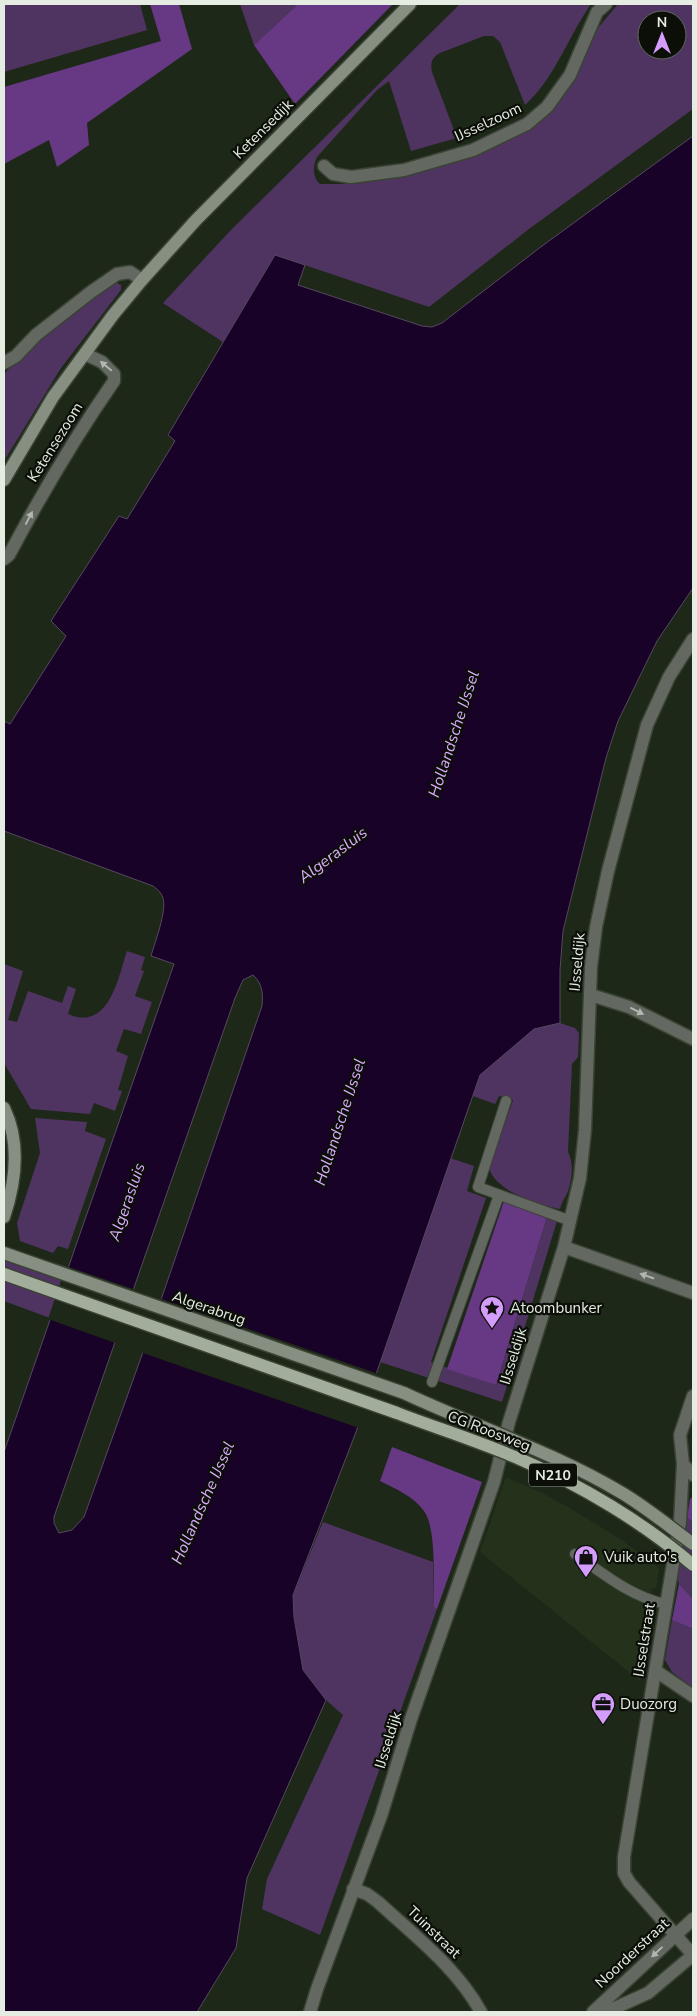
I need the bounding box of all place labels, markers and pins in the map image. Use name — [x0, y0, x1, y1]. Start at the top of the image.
place icon: Atoombunker — [479, 1295, 505, 1329]
place label: Atoombunker — [510, 1298, 602, 1318]
shop icon: Vuik auto's — [573, 1544, 599, 1578]
place label: Vuik auto's — [603, 1547, 677, 1567]
office icon: Duozorg — [590, 1691, 616, 1725]
place label: Duozorg — [620, 1694, 677, 1714]

